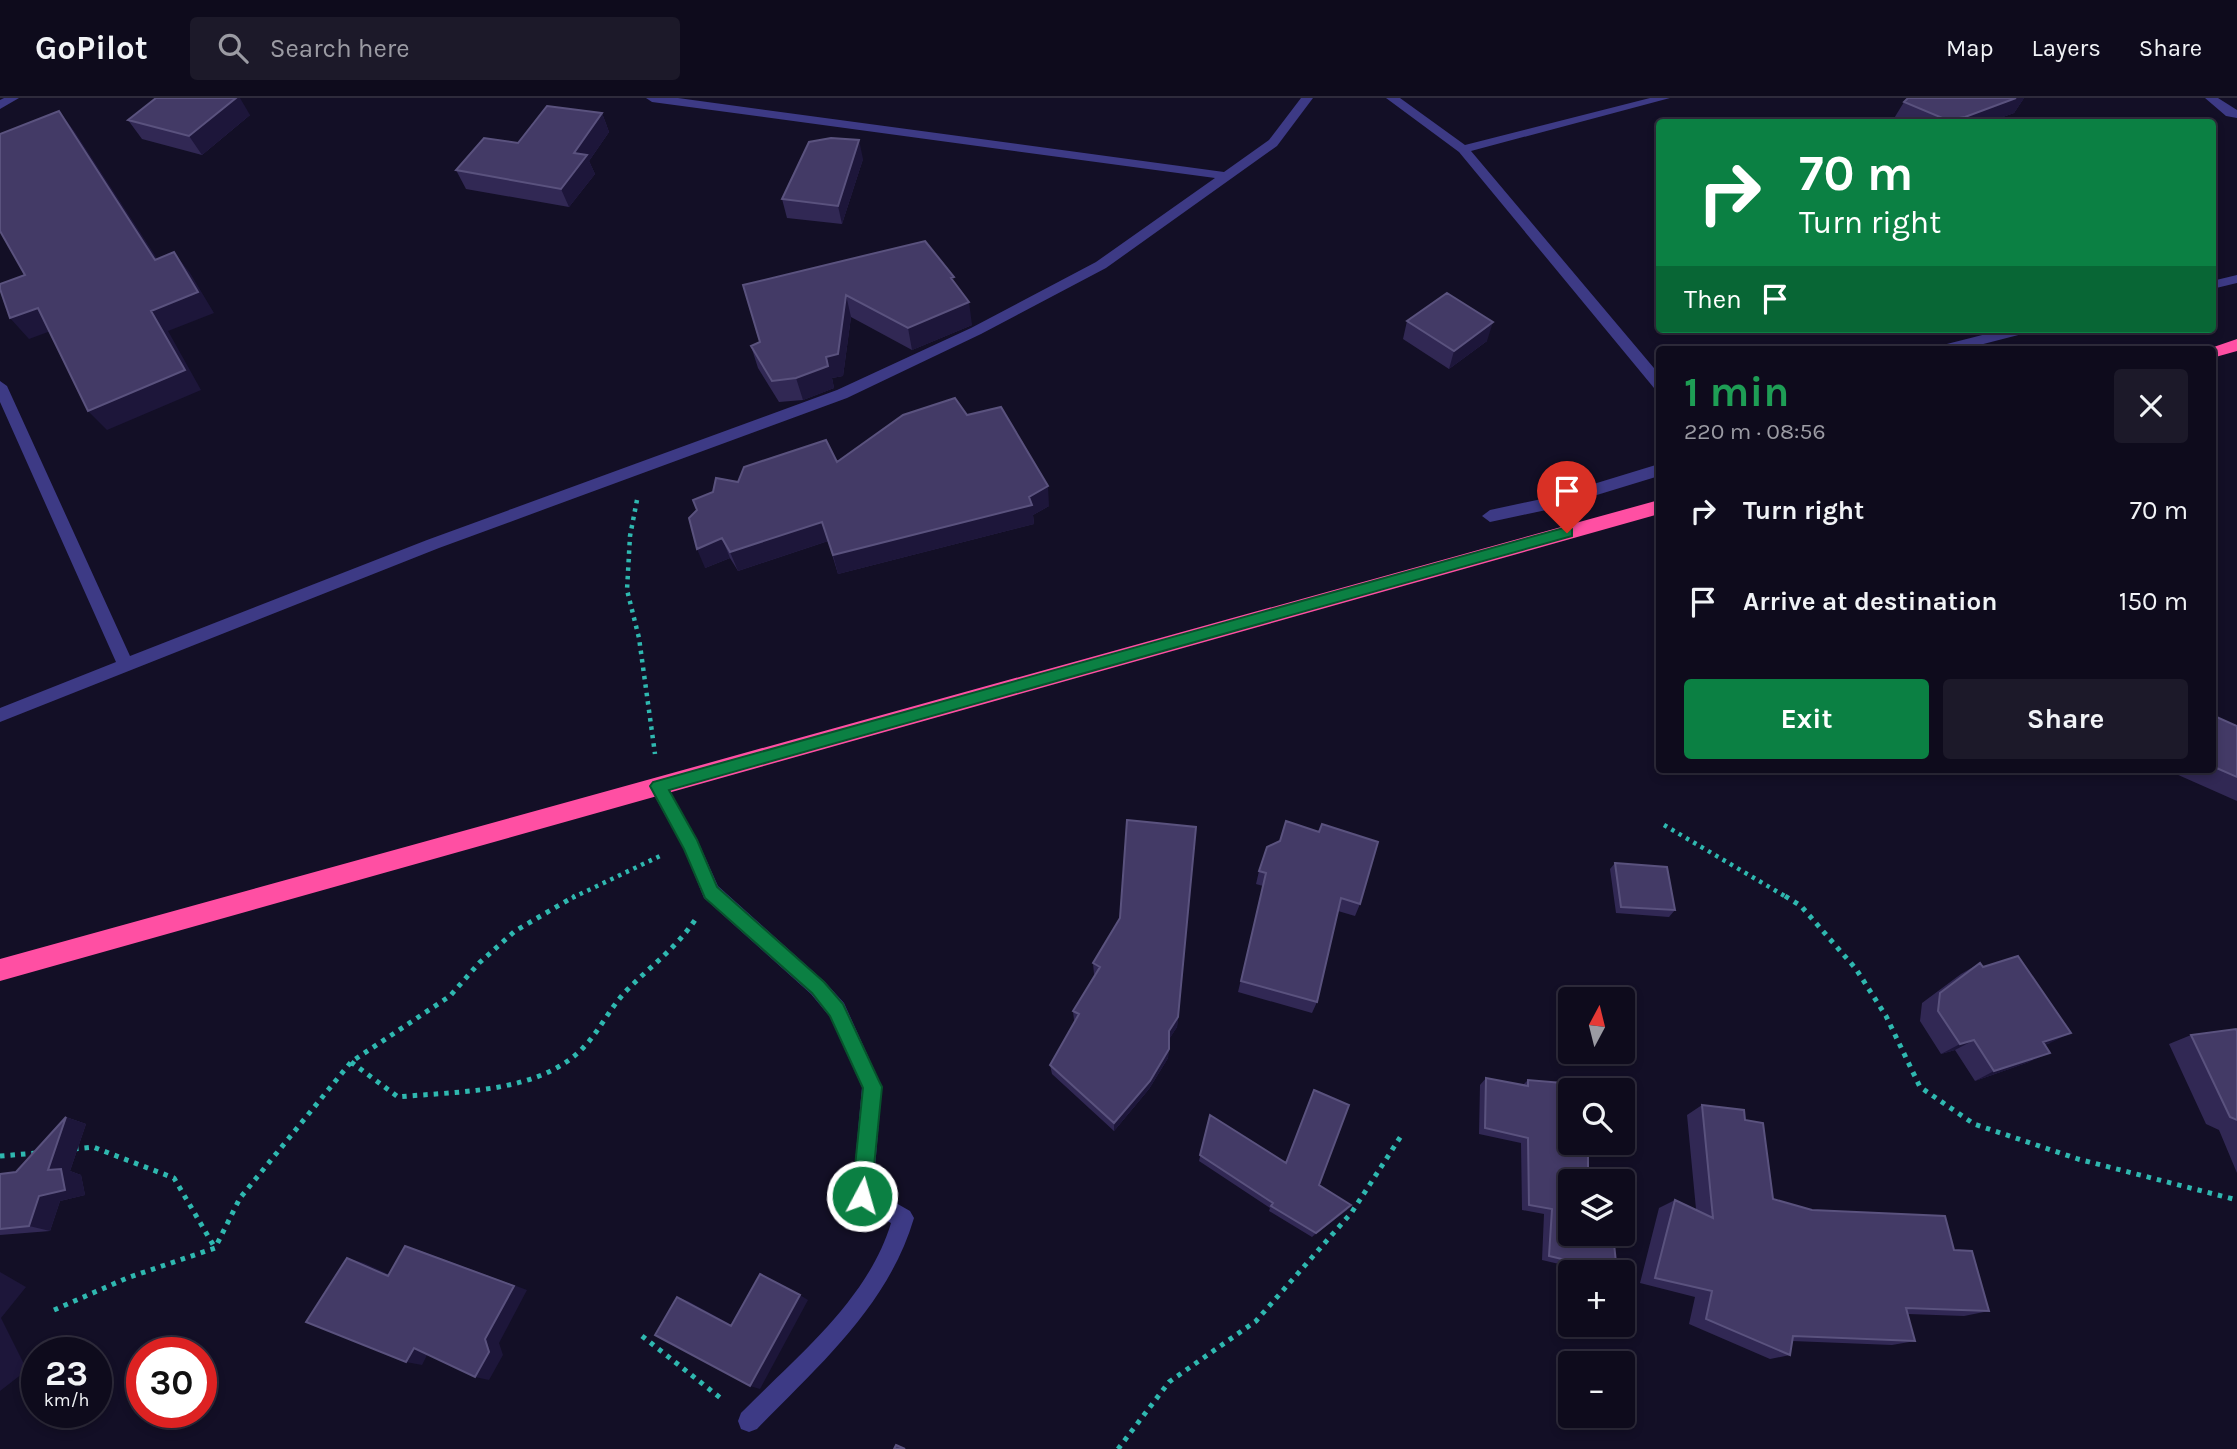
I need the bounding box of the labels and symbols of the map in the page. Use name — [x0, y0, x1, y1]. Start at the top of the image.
pin — [1537, 461, 1597, 533]
north arrow — [1558, 987, 1634, 1064]
position arrow — [825, 1159, 899, 1233]
speed limit sign: 30 — [126, 1337, 217, 1428]

